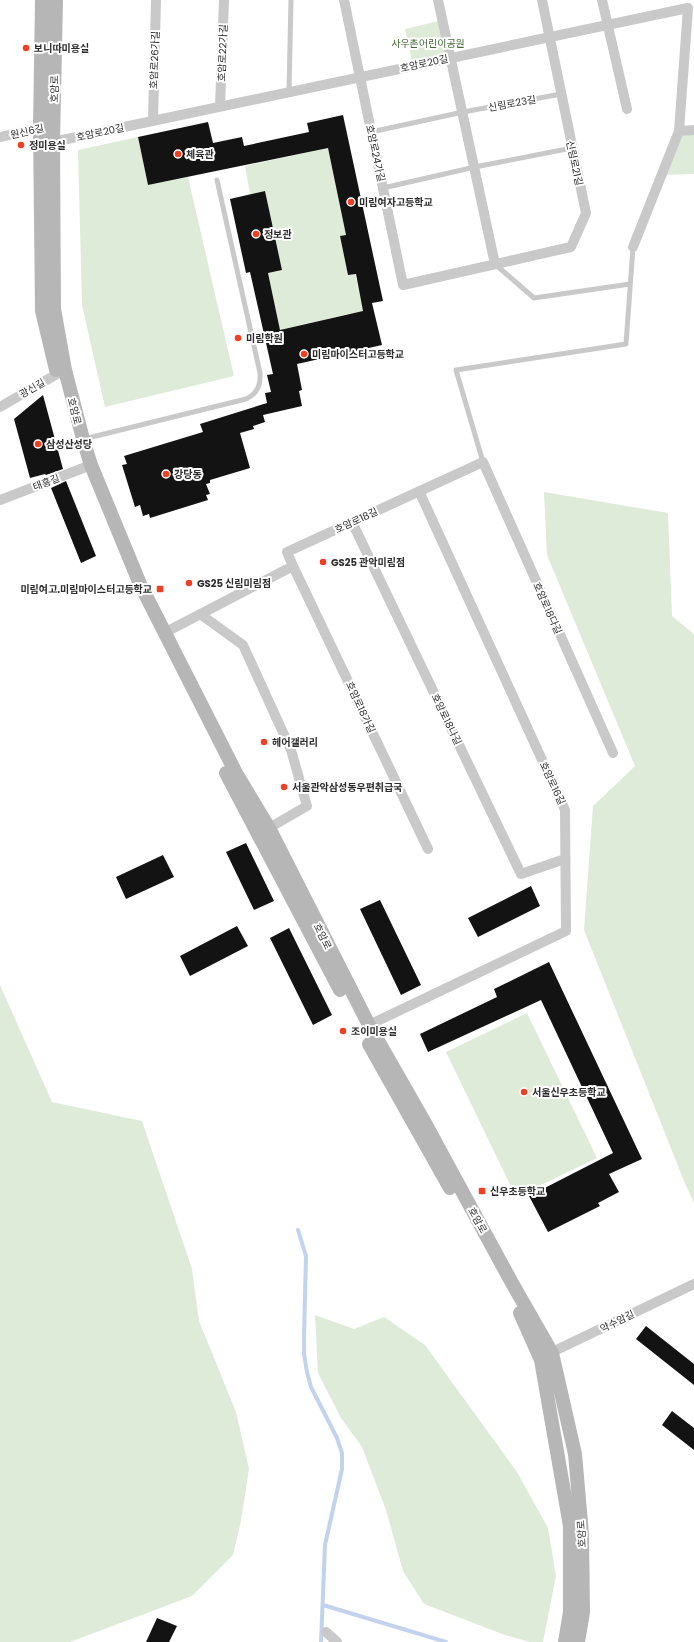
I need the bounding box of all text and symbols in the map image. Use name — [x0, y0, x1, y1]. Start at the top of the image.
street label: 호암로22가길 — [214, 24, 231, 82]
street label: 호암로26가길 — [146, 31, 163, 89]
park label: 사우촌어린이공원 — [391, 36, 465, 51]
place label: 보니따미용실 — [34, 41, 89, 56]
marker: 보니따미용실 — [21, 43, 31, 53]
street label: 호암로20길 — [399, 51, 450, 76]
street label: 호암로 — [47, 75, 62, 103]
street label: 신림로23길 — [487, 92, 537, 115]
street label: 원신6길 — [9, 120, 45, 143]
street label: 호암로20길 — [75, 120, 126, 145]
street label: 호암로24가길 — [362, 123, 389, 183]
place label: 정미용실 — [29, 138, 66, 153]
street label: 신림로21길 — [562, 139, 587, 187]
marker: 정미용실 — [16, 140, 26, 150]
place label: 체육관 — [186, 147, 214, 162]
marker: 체육관 — [173, 149, 183, 159]
place label: 미림여자고등학교 — [359, 195, 433, 210]
marker: 미림여자고등학교 — [346, 197, 356, 207]
place label: 정보관 — [264, 227, 292, 242]
marker: 정보관 — [251, 229, 261, 239]
place label: 미림학원 — [246, 331, 283, 346]
marker: 미림학원 — [233, 333, 243, 343]
place label: 미림마이스터고등학교 — [312, 347, 404, 362]
marker: 미림마이스터고등학교 — [299, 349, 309, 359]
street label: 광신길 — [17, 375, 48, 402]
street label: 호암로 — [64, 396, 85, 426]
place label: 삼성산성당 — [46, 437, 92, 452]
marker: 삼성산성당 — [33, 439, 43, 449]
place label: 강당동 — [174, 467, 202, 482]
marker: 강당동 — [161, 469, 171, 479]
street label: 태흥길 — [31, 471, 62, 494]
street label: 호암로18길 — [332, 504, 380, 537]
place label: GS25 관악미림점 — [331, 555, 405, 570]
marker: GS25 관악미림점 — [318, 557, 328, 567]
place label: GS25 신림미림점 — [197, 576, 271, 591]
marker: GS25 신림미림점 — [184, 578, 194, 588]
street label: 호암로18다길 — [529, 580, 566, 637]
place label: 미림여고.미림마이스터고등학교 — [20, 582, 152, 597]
marker: 미림여고.미림마이스터고등학교 — [155, 584, 165, 594]
street label: 호암로18가길 — [342, 679, 379, 736]
street label: 호암로18나길 — [428, 691, 465, 747]
place label: 헤어갤러리 — [272, 735, 318, 750]
marker: 헤어갤러리 — [259, 737, 269, 747]
street label: 호암로16길 — [536, 759, 569, 807]
place label: 서울관악삼성동우편취급국 — [292, 780, 402, 795]
marker: 서울관악삼성동우편취급국 — [279, 782, 289, 792]
street label: 호암로 — [310, 921, 336, 952]
place label: 조이미용실 — [351, 1024, 397, 1039]
marker: 조이미용실 — [338, 1026, 348, 1036]
place label: 서울신우초등학교 — [532, 1085, 606, 1100]
marker: 서울신우초등학교 — [519, 1087, 529, 1097]
place label: 신우초등학교 — [490, 1184, 545, 1199]
marker: 신우초등학교 — [477, 1186, 487, 1196]
street label: 호암로 — [464, 1205, 491, 1236]
street label: 약수암길 — [597, 1307, 637, 1336]
street label: 호암로 — [573, 1520, 590, 1548]

